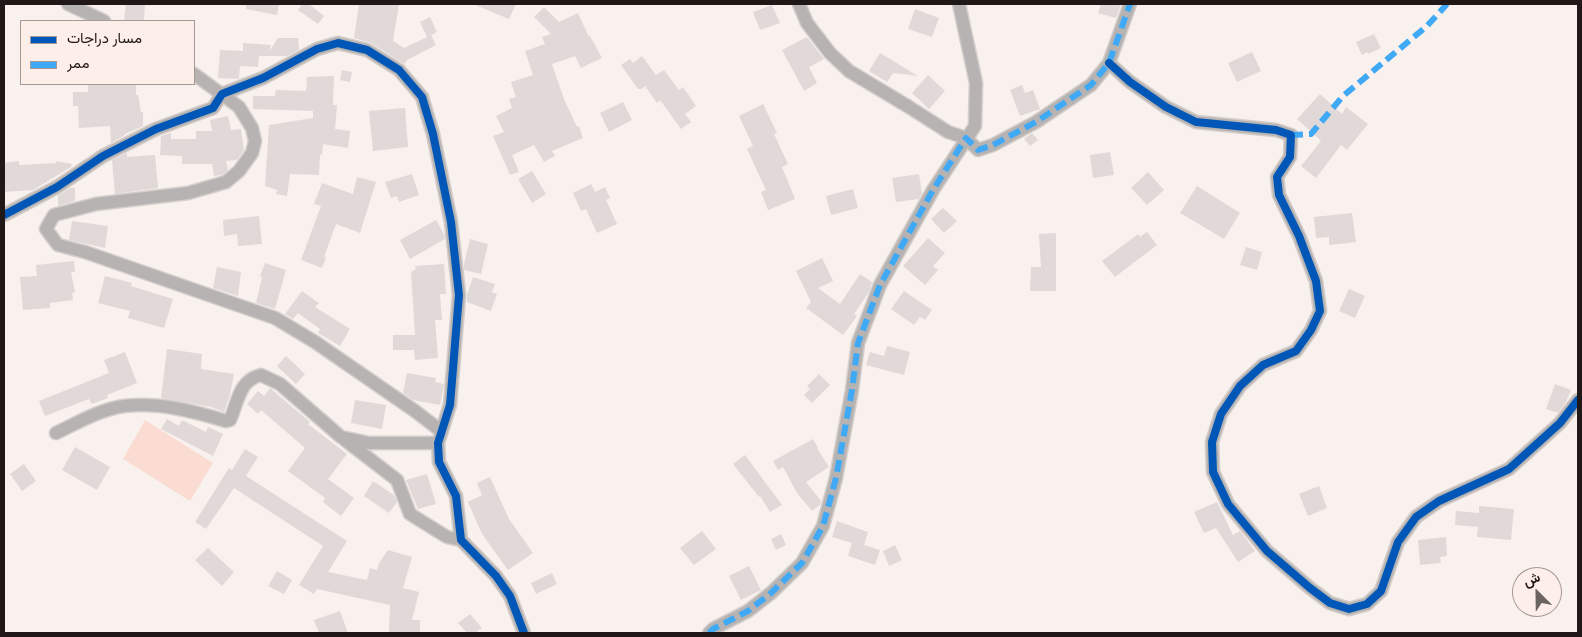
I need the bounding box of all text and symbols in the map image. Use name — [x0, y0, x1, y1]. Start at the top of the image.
legend — [20, 20, 195, 85]
text: مسار دراجات — [67, 28, 142, 47]
text: ممر — [67, 53, 89, 72]
north arrow — [1512, 567, 1562, 617]
text: ش — [1520, 568, 1543, 591]

